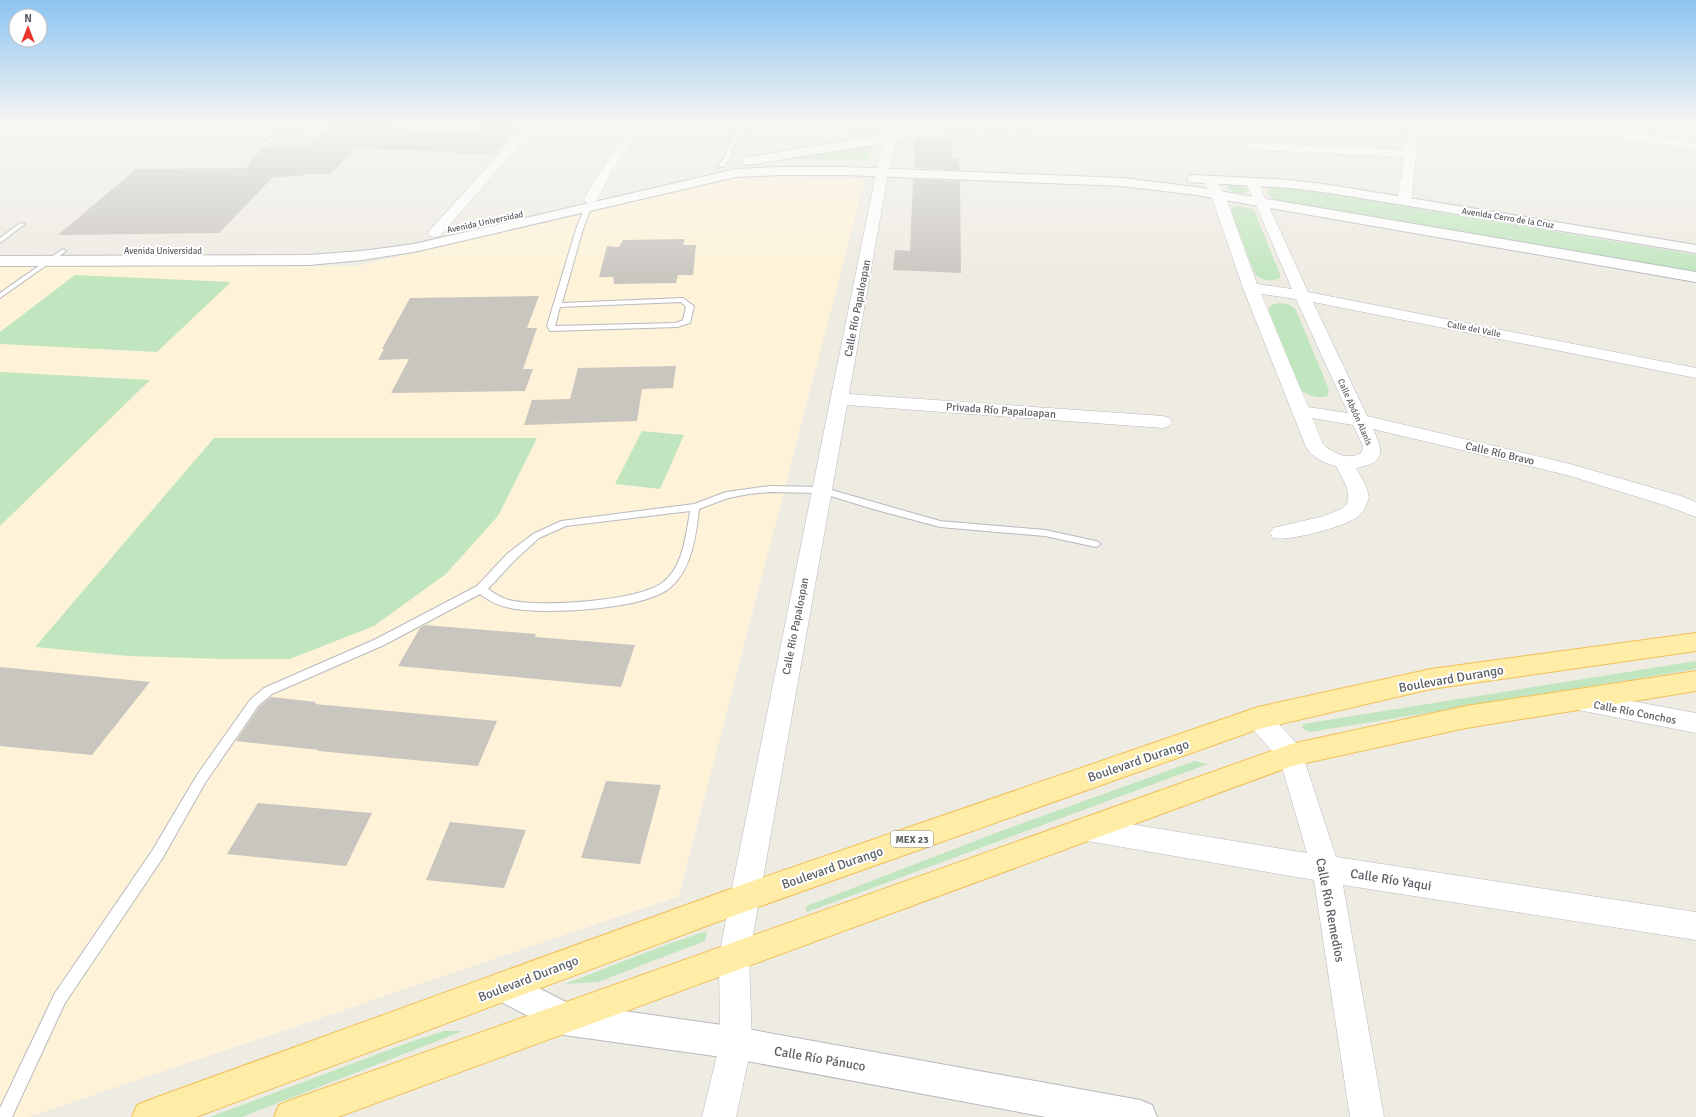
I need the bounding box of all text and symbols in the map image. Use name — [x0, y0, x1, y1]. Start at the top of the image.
north arrow — [8, 8, 48, 48]
text: N — [24, 12, 32, 25]
street label: Avenida Cerro de la Cruz — [1461, 206, 1555, 231]
street label: Avenida Universidad — [446, 209, 525, 236]
street label: Avenida Universidad — [124, 246, 202, 257]
street label: Calle Río Papaloapan — [842, 258, 873, 358]
street label: Calle del Valle — [1446, 319, 1502, 340]
street label: Calle Abdón Alanís — [1335, 377, 1374, 447]
street label: Privada Río Papaloapan — [946, 400, 1056, 421]
street label: Calle Río Bravo — [1464, 439, 1536, 468]
street label: Calle Río Papaloapan — [780, 576, 811, 676]
street label: Boulevard Durango — [1397, 662, 1505, 696]
street label: Calle Río Conchos — [1592, 698, 1678, 727]
street label: Boulevard Durango — [1086, 736, 1191, 786]
road number: MEX 23 — [891, 831, 933, 847]
street label: Boulevard Durango — [780, 843, 885, 893]
street label: Calle Río Remedios — [1312, 857, 1348, 964]
street label: Calle Río Yaqui — [1349, 866, 1433, 894]
street label: Boulevard Durango — [476, 952, 581, 1005]
street label: Calle Río Pánuco — [773, 1043, 867, 1075]

